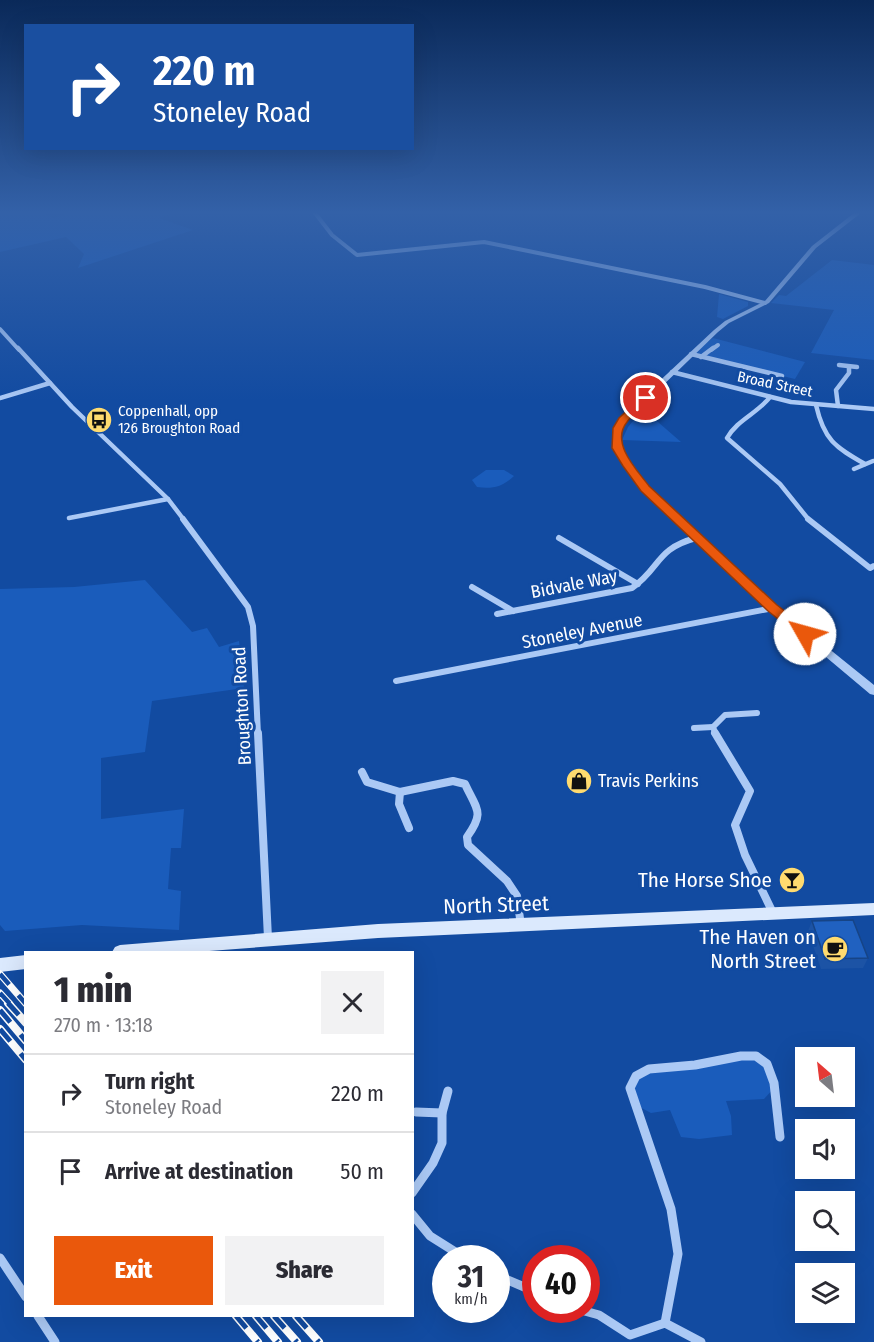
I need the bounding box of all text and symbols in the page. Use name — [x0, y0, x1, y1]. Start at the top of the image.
text: 220 m — [153, 46, 256, 96]
icon: right — [54, 48, 132, 126]
text: Stoneley Road — [153, 97, 311, 129]
street label: Broad Street — [736, 367, 814, 401]
pin — [620, 372, 671, 423]
icon: arrive — [629, 381, 662, 414]
place label: Coppenhall, opp 126 Broughton Road — [118, 402, 240, 437]
bus stop icon: Coppenhall, opp 126 Broughton Road — [84, 405, 114, 435]
street label: Bidvale Way — [529, 565, 619, 603]
position arrow — [773, 602, 837, 666]
street label: Stoneley Avenue — [520, 609, 644, 653]
street label: Broughton Road — [228, 646, 256, 766]
shop icon: Travis Perkins — [564, 766, 594, 796]
place label: Travis Perkins — [598, 770, 699, 792]
bar icon: The Horse Shoe — [777, 865, 807, 895]
place label: The Horse Shoe — [638, 867, 772, 893]
street label: North Street — [443, 890, 549, 920]
place label: The Haven on North Street — [699, 924, 816, 974]
cafe icon: The Haven on North Street — [820, 934, 850, 964]
text: 1 min — [54, 968, 132, 1012]
button: close — [321, 971, 384, 1034]
text: 270 m · 13:18 — [54, 1013, 153, 1037]
north arrow — [795, 1047, 855, 1107]
map controls — [795, 1047, 855, 1323]
text: Turn right — [105, 1068, 194, 1095]
icon: right — [54, 1077, 87, 1110]
text: 220 m — [331, 1080, 384, 1107]
text: Stoneley Road — [105, 1095, 222, 1119]
button: sound — [795, 1119, 855, 1179]
icon: arrive — [54, 1155, 87, 1188]
text: Arrive at destination — [105, 1158, 293, 1185]
text: 50 m — [340, 1158, 384, 1185]
button: search — [795, 1191, 855, 1251]
button: Exit — [54, 1236, 213, 1305]
button: Share — [225, 1236, 384, 1305]
speed limit sign: 40 — [522, 1245, 600, 1323]
text: 31 — [458, 1259, 484, 1295]
button: layers — [795, 1263, 855, 1323]
text: km/h — [454, 1290, 488, 1308]

